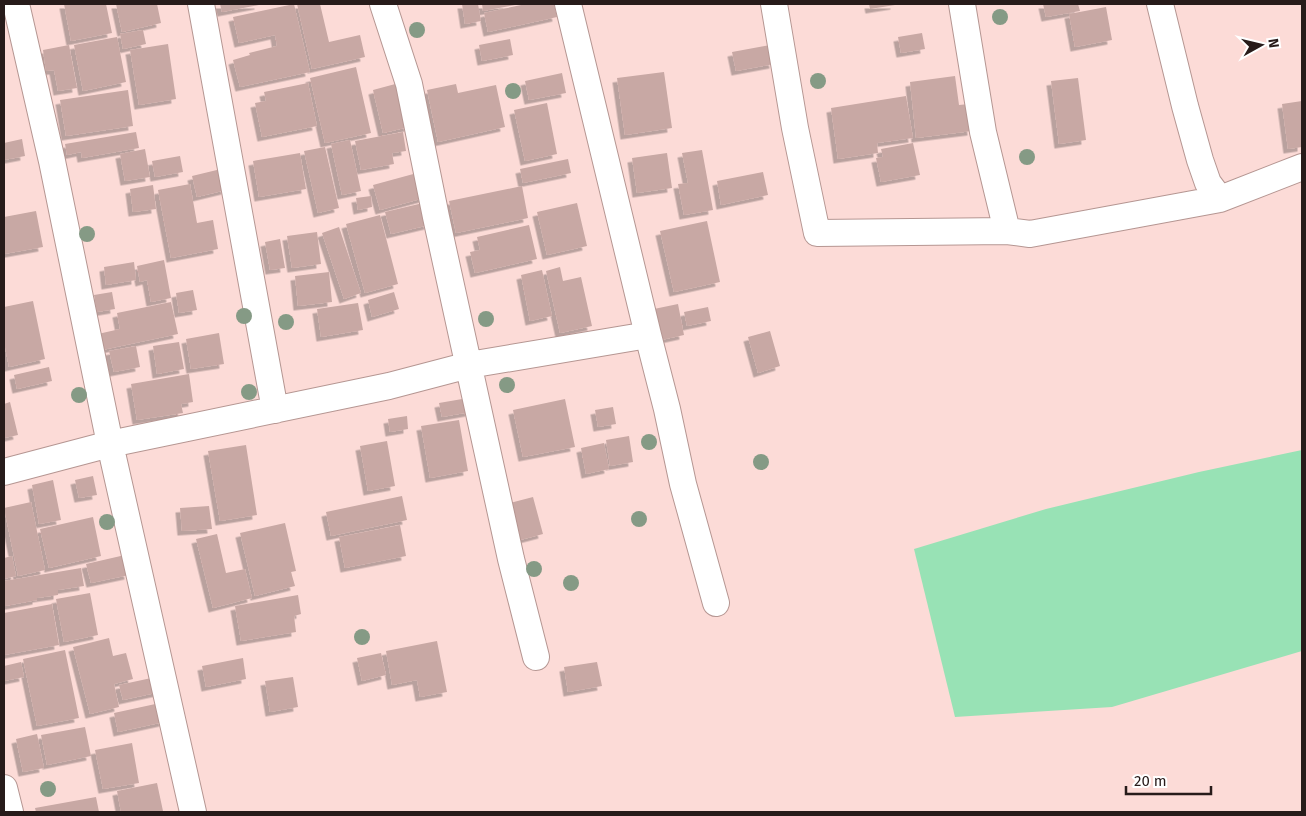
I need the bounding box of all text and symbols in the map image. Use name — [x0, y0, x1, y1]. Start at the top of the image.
north arrow — [1236, 20, 1286, 70]
text: N — [1264, 37, 1282, 49]
scale bar — [1126, 764, 1211, 796]
text: 20 m — [1134, 772, 1167, 790]

